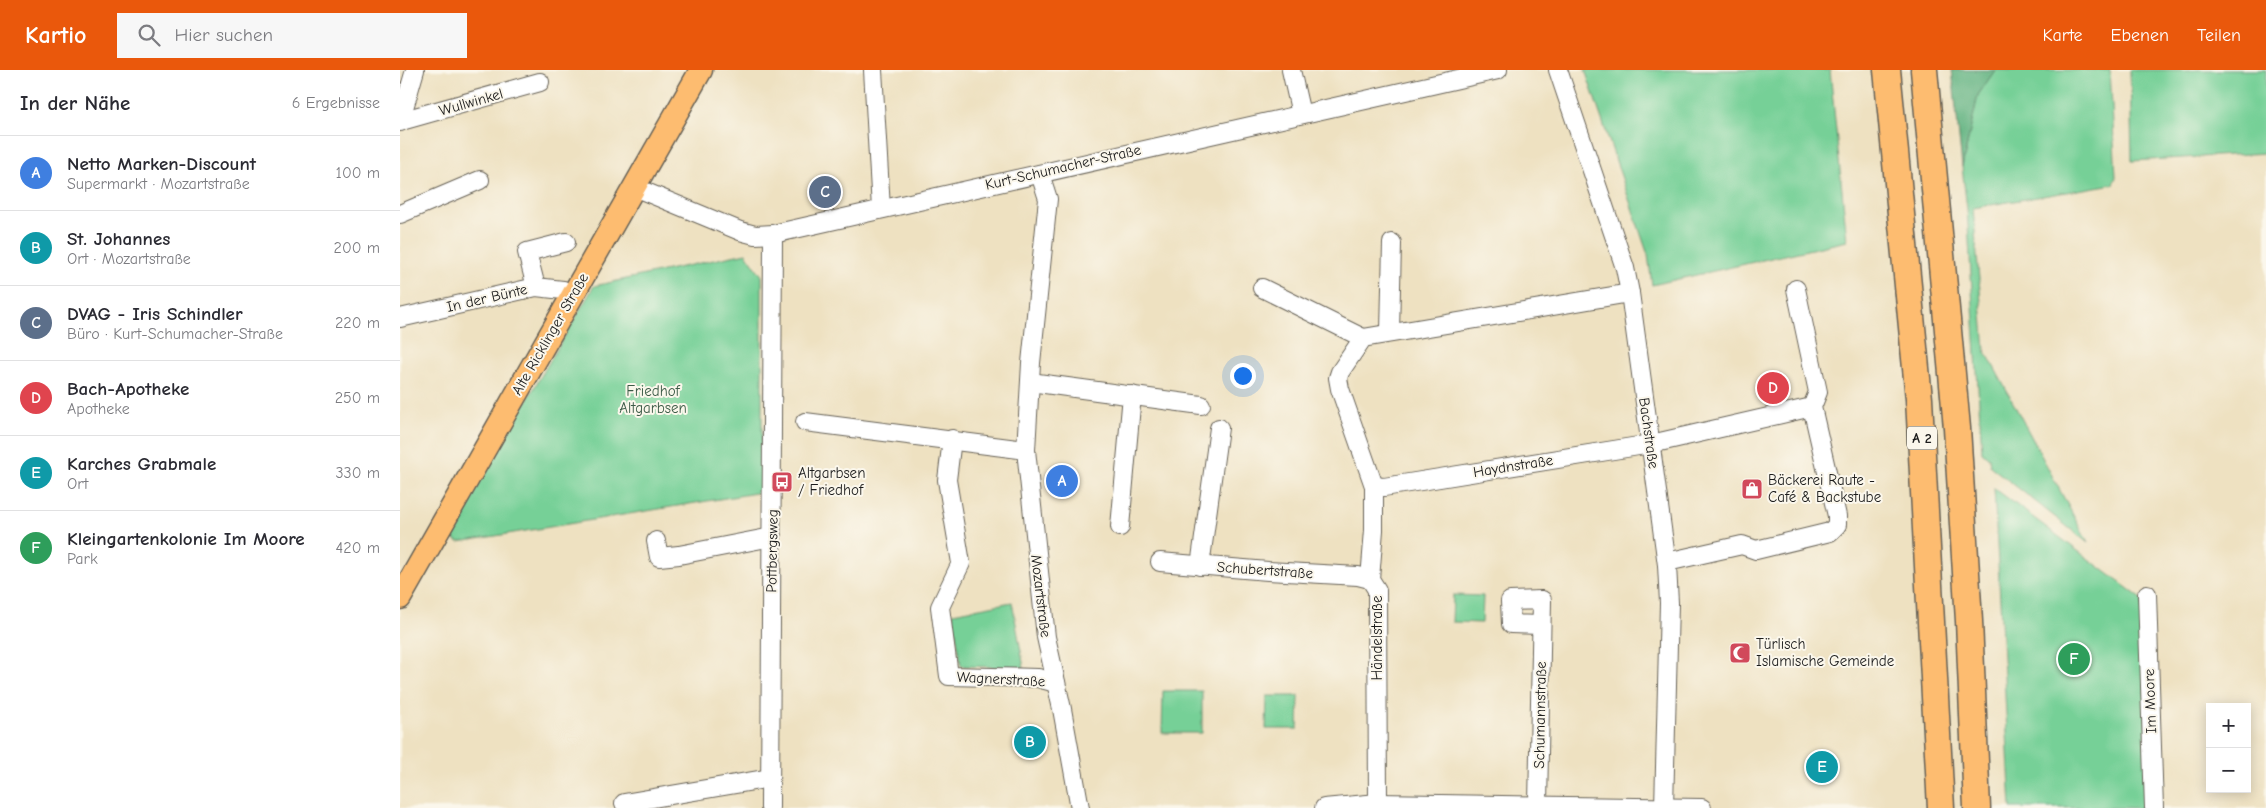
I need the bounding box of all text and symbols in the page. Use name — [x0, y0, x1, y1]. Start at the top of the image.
search box — [117, 13, 467, 58]
text: Kartio — [25, 21, 87, 49]
icon: search — [135, 21, 163, 49]
text: Hier suchen — [175, 24, 273, 46]
text: Karte — [2042, 25, 2083, 46]
text: Ebenen — [2111, 25, 2169, 46]
text: Teilen — [2197, 25, 2241, 46]
street label: Wullwinkel — [437, 84, 505, 120]
text: In der Nähe — [20, 91, 130, 115]
text: 6 Ergebnisse — [292, 94, 380, 112]
street label: Kurt-Schumacher-Straße — [983, 140, 1143, 194]
text: Netto Marken-Discount — [67, 153, 256, 175]
text: A — [32, 164, 40, 182]
text: 100 m — [336, 164, 380, 182]
pin: C — [809, 173, 841, 211]
text: Supermarkt · Mozartstraße — [67, 175, 250, 193]
text: St. Johannes — [67, 228, 170, 250]
text: B — [31, 239, 41, 257]
text: 200 m — [334, 239, 380, 257]
text: Ort · Mozartstraße — [67, 250, 191, 268]
street label: Alte Ricklinger Straße — [508, 269, 593, 398]
street label: In der Bünte — [445, 280, 530, 316]
text: DVAG - Iris Schindler — [67, 303, 243, 325]
text: C — [31, 314, 41, 332]
text: 220 m — [335, 314, 380, 332]
text: Büro · Kurt-Schumacher-Straße — [67, 325, 283, 343]
your location — [1230, 363, 1256, 389]
pin: D — [1757, 369, 1789, 407]
text: Bach-Apotheke — [67, 378, 189, 400]
park label: Friedhof Altgarbsen — [619, 382, 687, 417]
text: D — [31, 389, 41, 407]
text: 250 m — [335, 389, 380, 407]
street label: Bachstraße — [1635, 396, 1663, 470]
text: Apotheke — [67, 400, 130, 418]
road number: A 2 — [1907, 426, 1937, 449]
street label: Haydnstraße — [1472, 451, 1555, 481]
text: Karches Grabmale — [67, 453, 216, 475]
pin: A — [1046, 462, 1078, 500]
text: E — [31, 464, 41, 482]
text: 330 m — [335, 464, 380, 482]
place label: Altgarbsen / Friedhof — [798, 464, 865, 499]
bus stop icon: Altgarbsen / Friedhof — [770, 470, 794, 494]
place label: Bäckerei Raute - Café & Backstube — [1768, 471, 1882, 506]
text: Ort — [67, 475, 88, 493]
shop icon: Bäckerei Raute - Café & Backstube — [1740, 477, 1764, 501]
street label: Pottbergsweg — [762, 509, 782, 593]
text: Kleingartenkolonie Im Moore — [67, 528, 305, 550]
text: F — [31, 539, 41, 557]
text: 420 m — [336, 539, 380, 557]
text: Park — [67, 550, 98, 568]
street label: Mozartstraße — [1027, 553, 1055, 639]
street label: Schubertstraße — [1216, 558, 1314, 582]
street label: Händelstraße — [1368, 595, 1386, 680]
place label: Türlisch Islamische Gemeinde — [1756, 635, 1895, 670]
pin: F — [2058, 640, 2090, 678]
mosque icon: Türlisch Islamische Gemeinde — [1728, 641, 1752, 665]
street label: Schumannstraße — [1530, 661, 1550, 769]
street label: Wagnerstraße — [956, 668, 1046, 690]
street label: Im Moore — [2140, 668, 2160, 734]
map controls — [2206, 703, 2251, 793]
button: + — [2206, 703, 2251, 748]
pin: B — [1014, 723, 1046, 761]
pin: E — [1806, 748, 1838, 786]
button: − — [2206, 748, 2251, 793]

